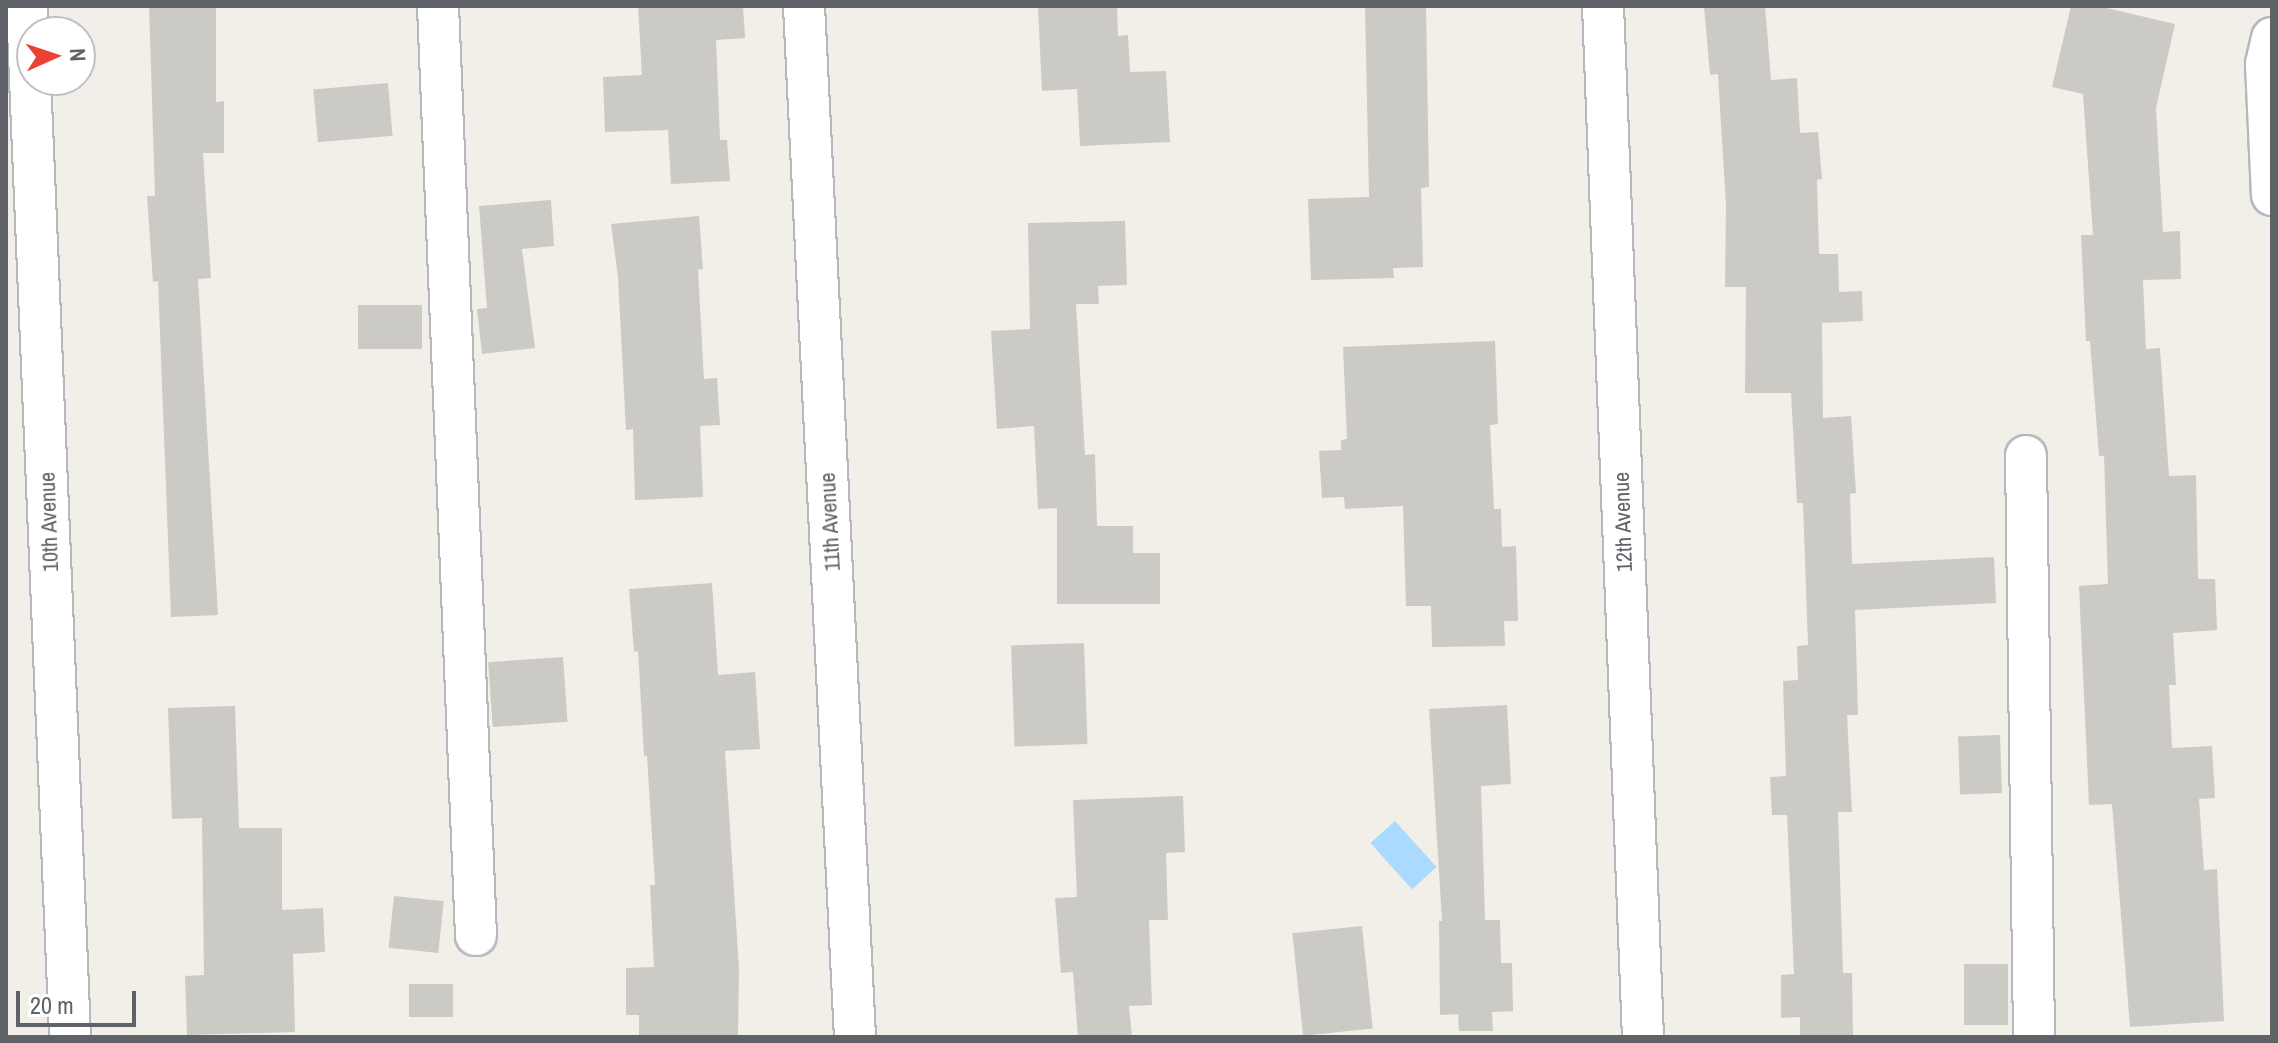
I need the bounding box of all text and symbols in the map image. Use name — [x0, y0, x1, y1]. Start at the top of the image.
north arrow — [16, 16, 96, 96]
text: N — [63, 48, 93, 62]
street label: 10th Avenue — [34, 471, 64, 573]
street label: 12th Avenue — [1608, 471, 1638, 573]
street label: 11th Avenue — [814, 472, 846, 572]
scale bar — [20, 975, 140, 1025]
text: 20 m — [30, 989, 74, 1021]

